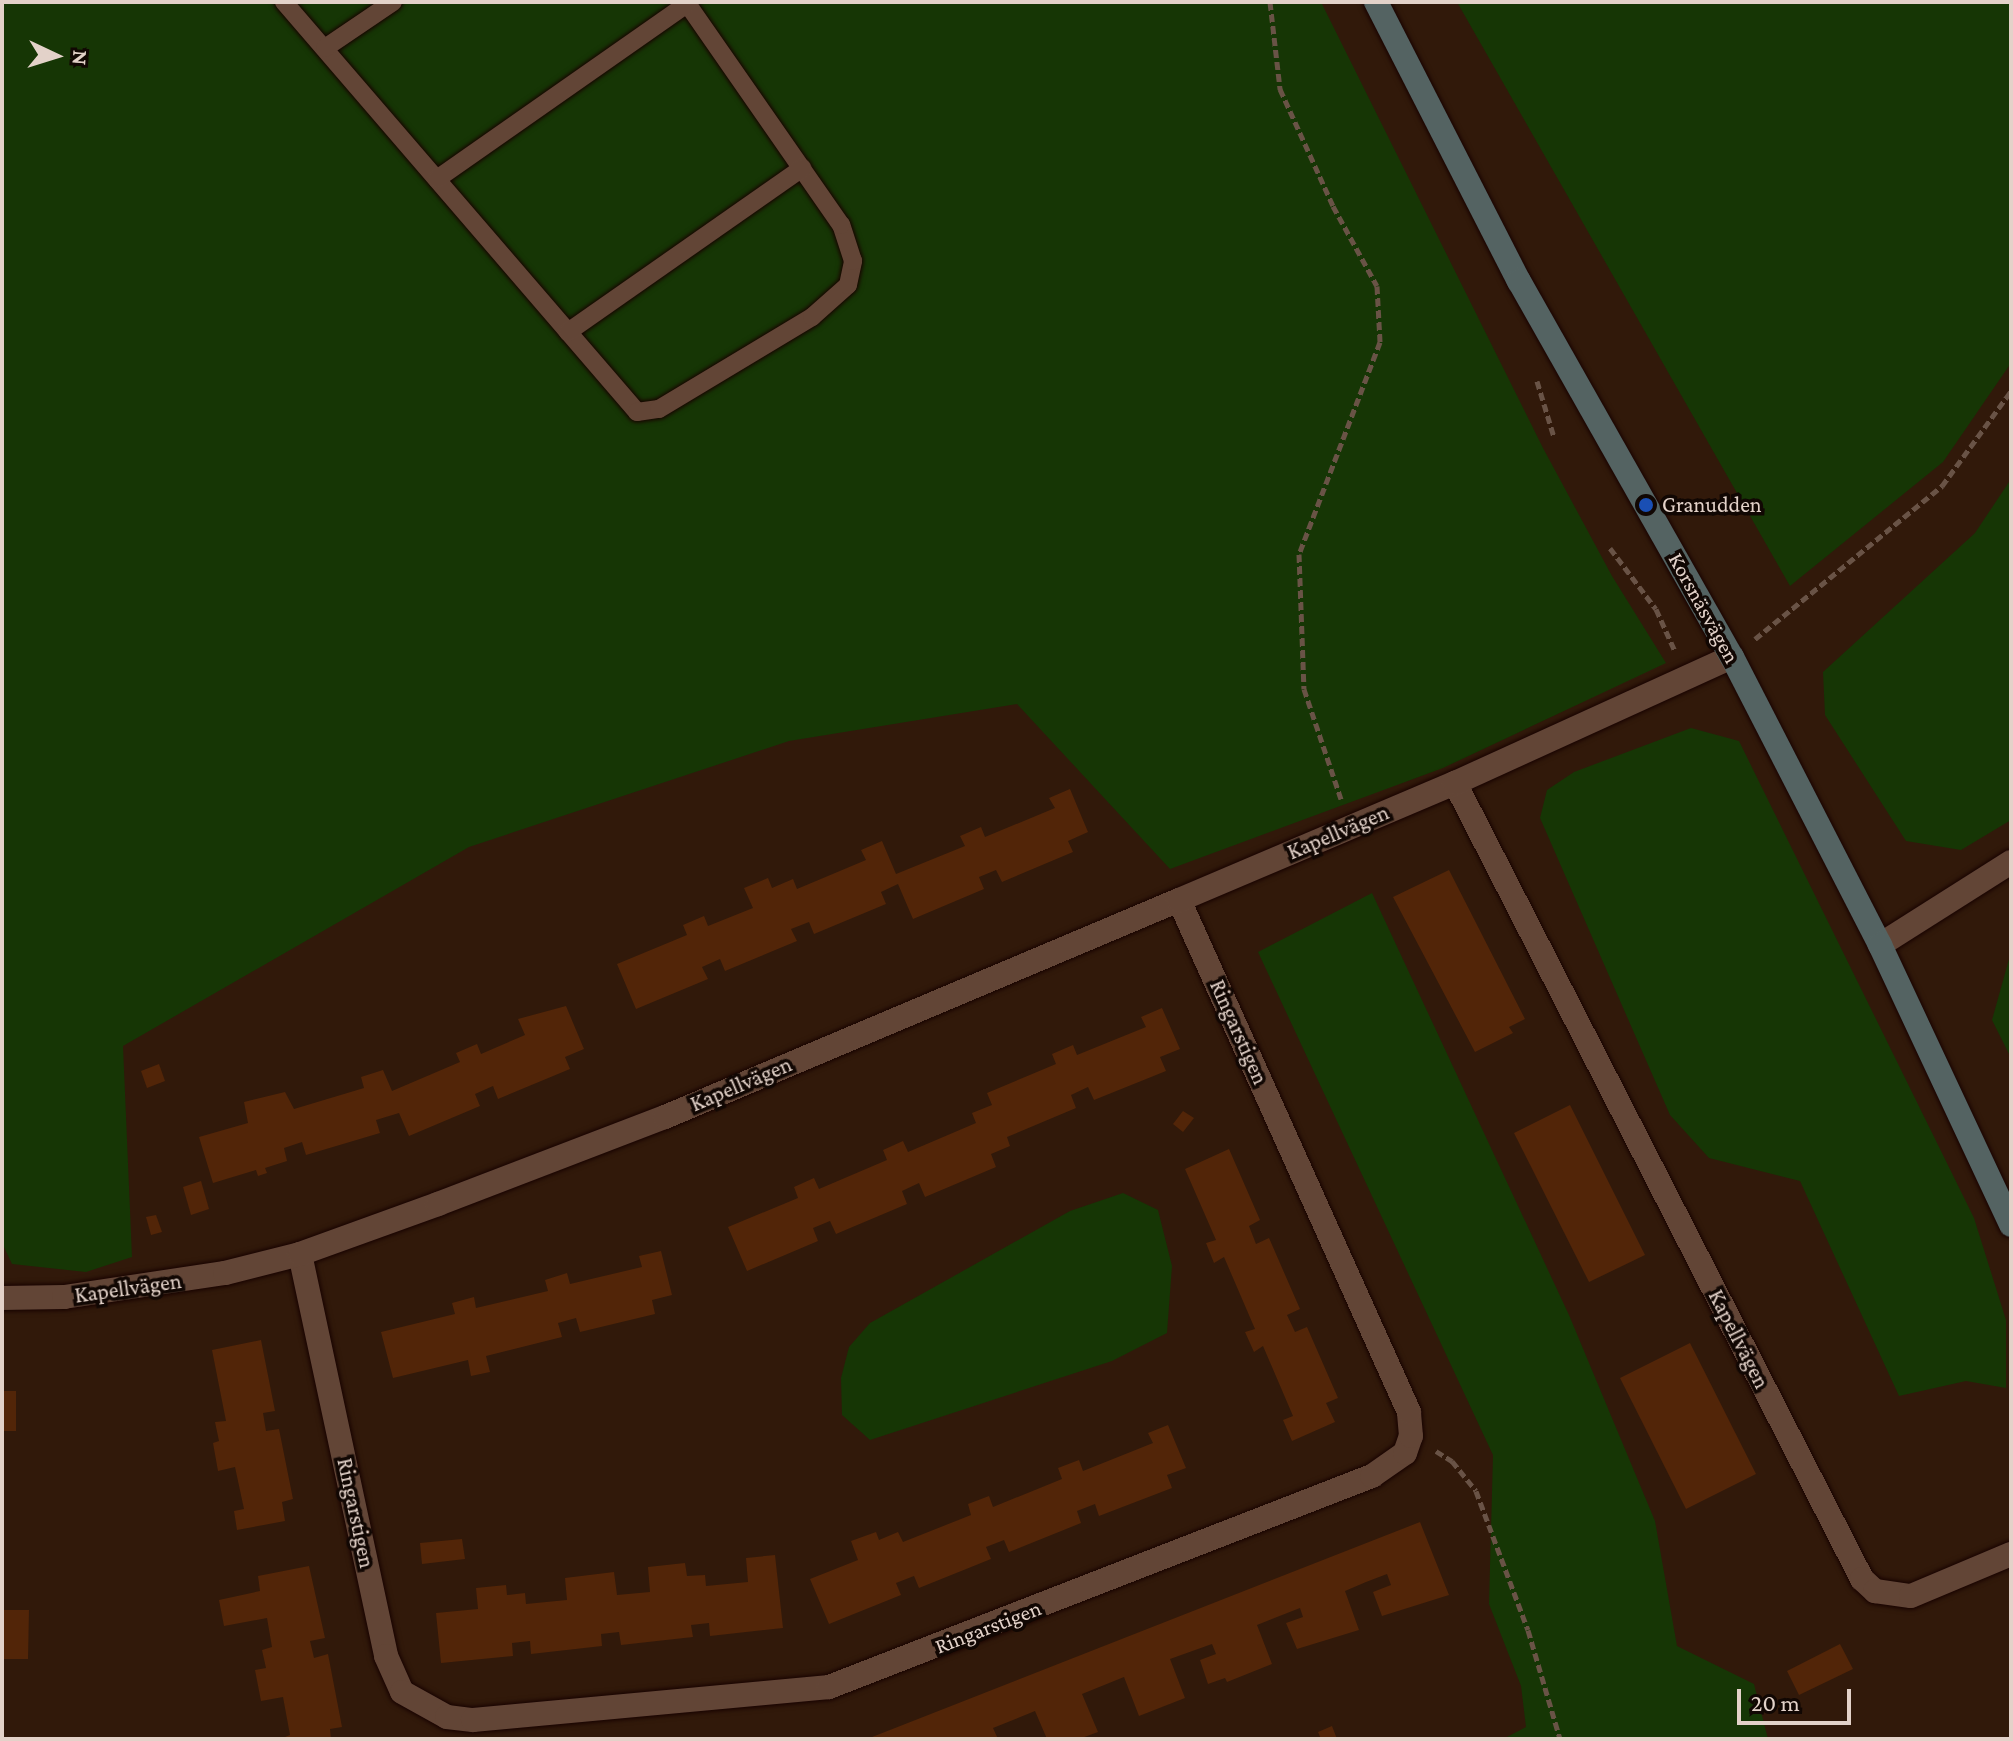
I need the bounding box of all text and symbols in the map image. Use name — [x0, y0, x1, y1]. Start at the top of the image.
north arrow — [16, 16, 96, 96]
text: N — [67, 49, 93, 66]
place label: Granudden — [1662, 492, 1762, 518]
marker: Granudden — [1637, 496, 1655, 514]
street label: Korsnäsvägen — [1663, 548, 1745, 668]
street label: Kapellvägen — [1283, 799, 1393, 865]
street label: Ringarstigen — [1204, 976, 1274, 1088]
street label: Kapellvägen — [686, 1051, 796, 1117]
street label: Kapellvägen — [73, 1267, 183, 1309]
street label: Kapellvägen — [1703, 1285, 1775, 1393]
street label: Ringarstigen — [331, 1456, 381, 1570]
street label: Ringarstigen — [931, 1595, 1045, 1659]
scale bar — [1741, 1673, 1855, 1723]
text: 20 m — [1751, 1689, 1800, 1716]

